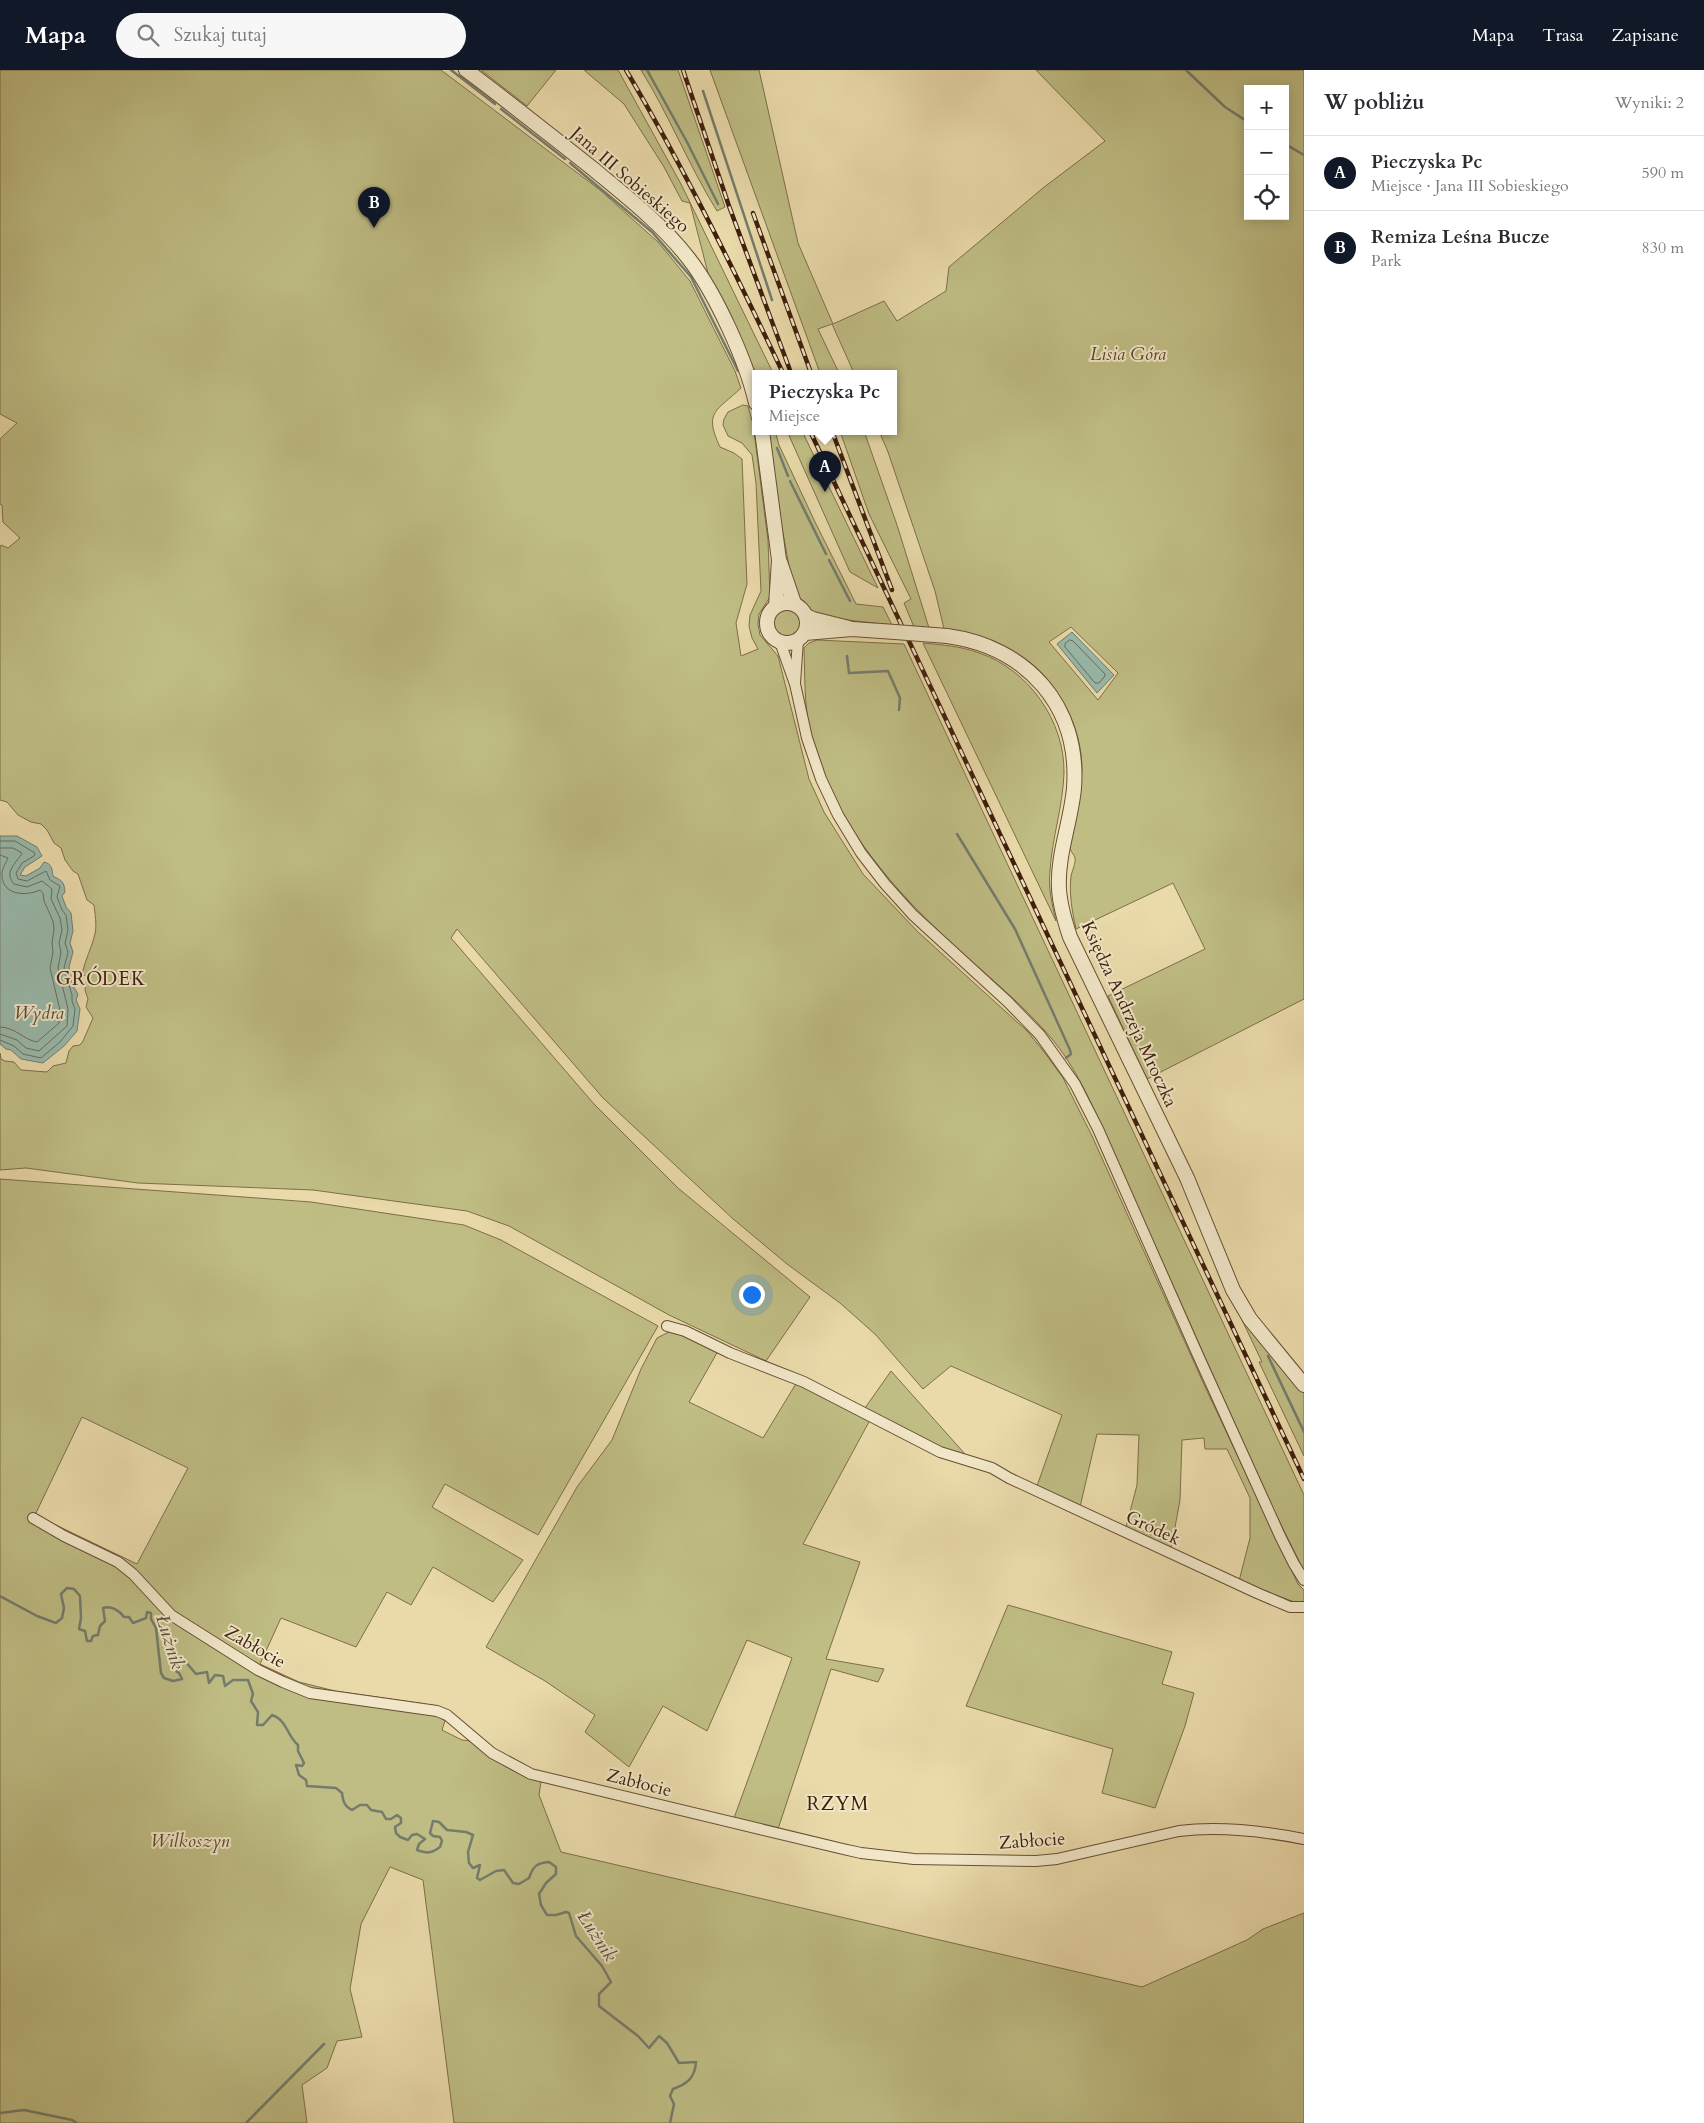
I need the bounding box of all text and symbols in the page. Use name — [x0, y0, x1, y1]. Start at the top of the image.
search box — [116, 13, 466, 58]
text: Mapa — [25, 19, 86, 52]
icon: search — [134, 21, 162, 49]
text: Szukaj tutaj — [174, 22, 267, 48]
text: Mapa — [1472, 23, 1514, 48]
text: Trasa — [1542, 23, 1584, 48]
text: Zapisane — [1612, 23, 1679, 48]
map controls — [1244, 85, 1289, 220]
button: + — [1244, 85, 1289, 130]
text: W pobliżu — [1324, 88, 1425, 117]
text: Wyniki: 2 — [1615, 92, 1684, 114]
street label: Jana III Sobieskiego — [563, 119, 695, 239]
button: − — [1244, 130, 1289, 175]
text: Pieczyska Pc — [1371, 149, 1482, 175]
text: A — [1334, 162, 1346, 184]
text: 590 m — [1642, 162, 1684, 184]
button: locate — [1244, 175, 1289, 220]
text: Miejsce · Jana III Sobieskiego — [1371, 175, 1569, 197]
pin: B — [358, 187, 390, 228]
text: Remiza Leśna Bucze — [1371, 224, 1550, 250]
text: B — [1334, 237, 1346, 259]
text: 830 m — [1642, 237, 1684, 259]
text: Park — [1371, 250, 1402, 272]
park label: Lisia Góra — [1090, 342, 1166, 367]
popup — [752, 370, 897, 435]
text: Pieczyska Pc — [769, 379, 880, 405]
text: Miejsce — [769, 405, 820, 427]
pin: A — [809, 451, 841, 492]
street label: Księdza Andrzeja Mroczka — [1075, 917, 1183, 1111]
district label: GRÓDEK — [56, 965, 146, 992]
water label: Wydra — [14, 1000, 65, 1026]
your location — [739, 1282, 765, 1308]
street label: Gródek — [1121, 1504, 1185, 1552]
water label: Łużnik — [149, 1611, 191, 1673]
street label: Zabłocie — [220, 1620, 290, 1674]
street label: Zabłocie — [604, 1763, 674, 1803]
district label: RZYM — [807, 1791, 869, 1817]
street label: Zabłocie — [998, 1826, 1066, 1856]
park label: Wilkoszyn — [151, 1829, 230, 1854]
water label: Łużnik — [571, 1905, 624, 1967]

